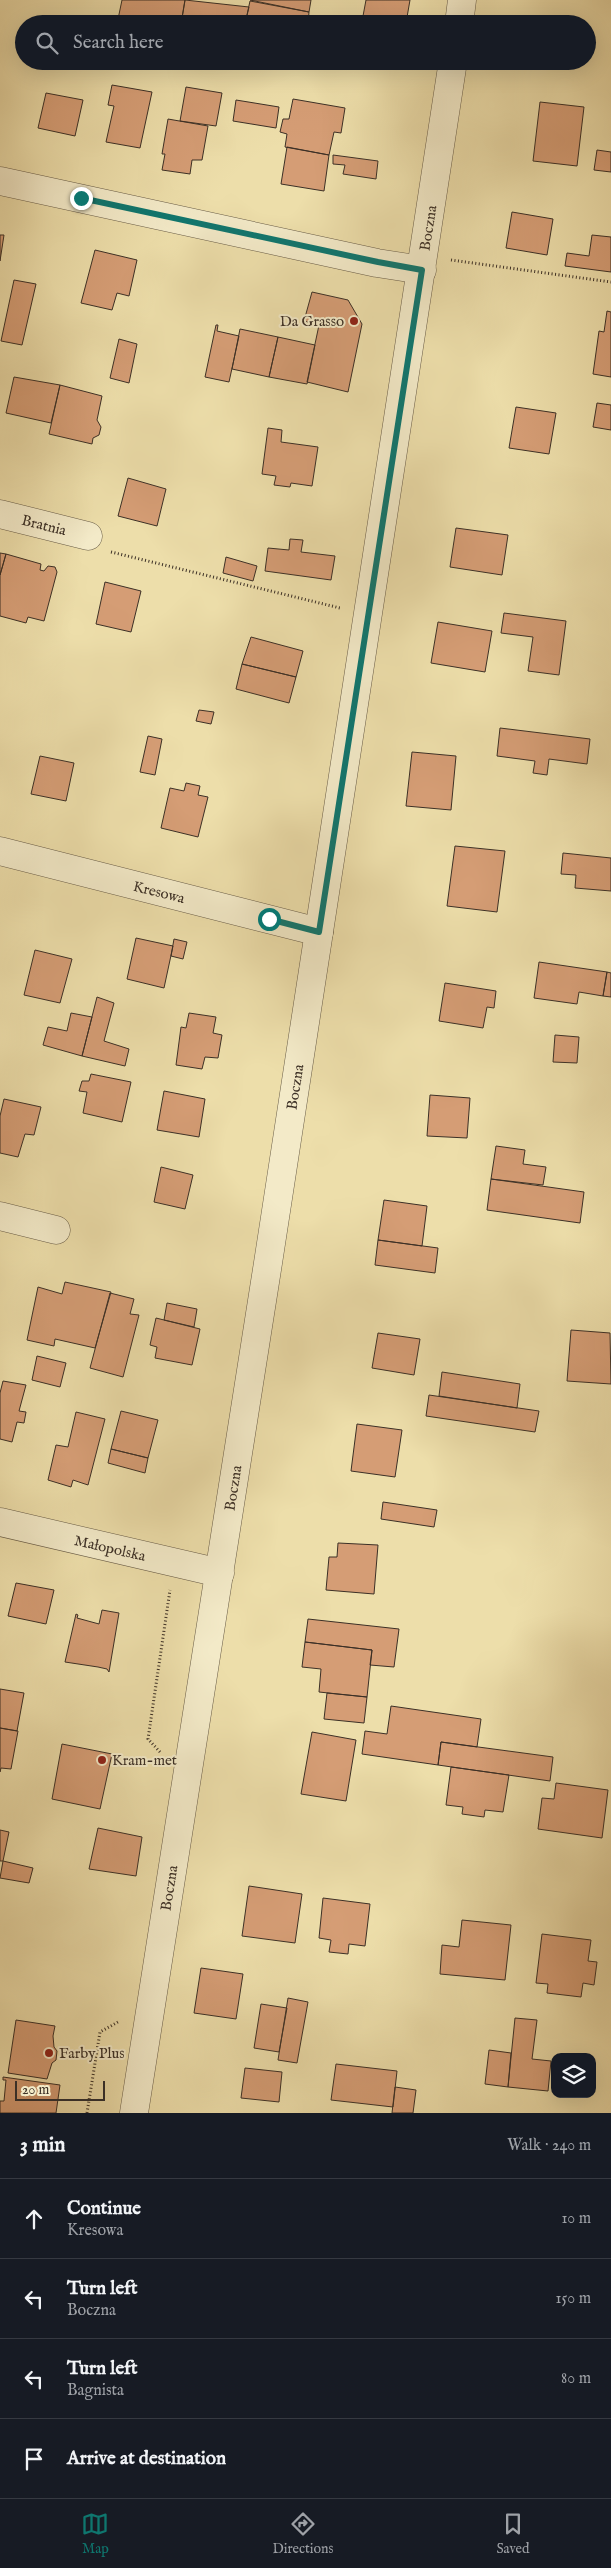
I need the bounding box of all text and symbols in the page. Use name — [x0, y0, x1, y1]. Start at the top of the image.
search box — [15, 15, 596, 70]
icon: search — [33, 29, 61, 57]
text: Search here — [73, 31, 164, 55]
route end — [70, 187, 93, 210]
street label: Boczna — [416, 203, 442, 252]
place label: Da Grasso — [280, 312, 344, 331]
marker: Da Grasso — [348, 315, 360, 327]
street label: Bratnia — [19, 511, 69, 540]
street label: Kresowa — [131, 877, 187, 908]
route start — [258, 908, 281, 931]
street label: Boczna — [283, 1062, 309, 1111]
street label: Boczna — [221, 1463, 247, 1512]
street label: Małopolska — [72, 1531, 148, 1566]
place label: Kram-met — [112, 1751, 177, 1770]
marker: Kram-met — [96, 1754, 108, 1766]
street label: Boczna — [157, 1863, 183, 1912]
place label: Farby Plus — [59, 2044, 125, 2063]
marker: Farby Plus — [43, 2047, 55, 2059]
map controls — [551, 2053, 596, 2098]
button: layers — [551, 2053, 596, 2098]
scale bar — [15, 2078, 105, 2101]
text: 20 m — [22, 2081, 49, 2099]
text: 3 min — [20, 2132, 65, 2159]
text: Walk · 240 m — [507, 2136, 591, 2156]
text: Continue — [67, 2197, 141, 2221]
icon: ahead — [20, 2205, 48, 2233]
text: 10 m — [561, 2209, 591, 2229]
text: Kresowa — [67, 2221, 123, 2241]
text: Turn left — [67, 2277, 138, 2301]
icon: left — [20, 2285, 48, 2313]
text: 150 m — [556, 2289, 591, 2309]
text: Boczna — [67, 2301, 116, 2321]
text: Turn left — [67, 2357, 138, 2381]
icon: left — [20, 2365, 48, 2393]
text: 80 m — [561, 2369, 591, 2389]
text: Bagnista — [67, 2381, 124, 2401]
icon: arrive — [20, 2445, 48, 2473]
text: Arrive at destination — [67, 2447, 226, 2471]
tab: Map — [81, 2510, 109, 2558]
tab: Directions — [272, 2510, 333, 2558]
tab: Saved — [496, 2510, 529, 2558]

